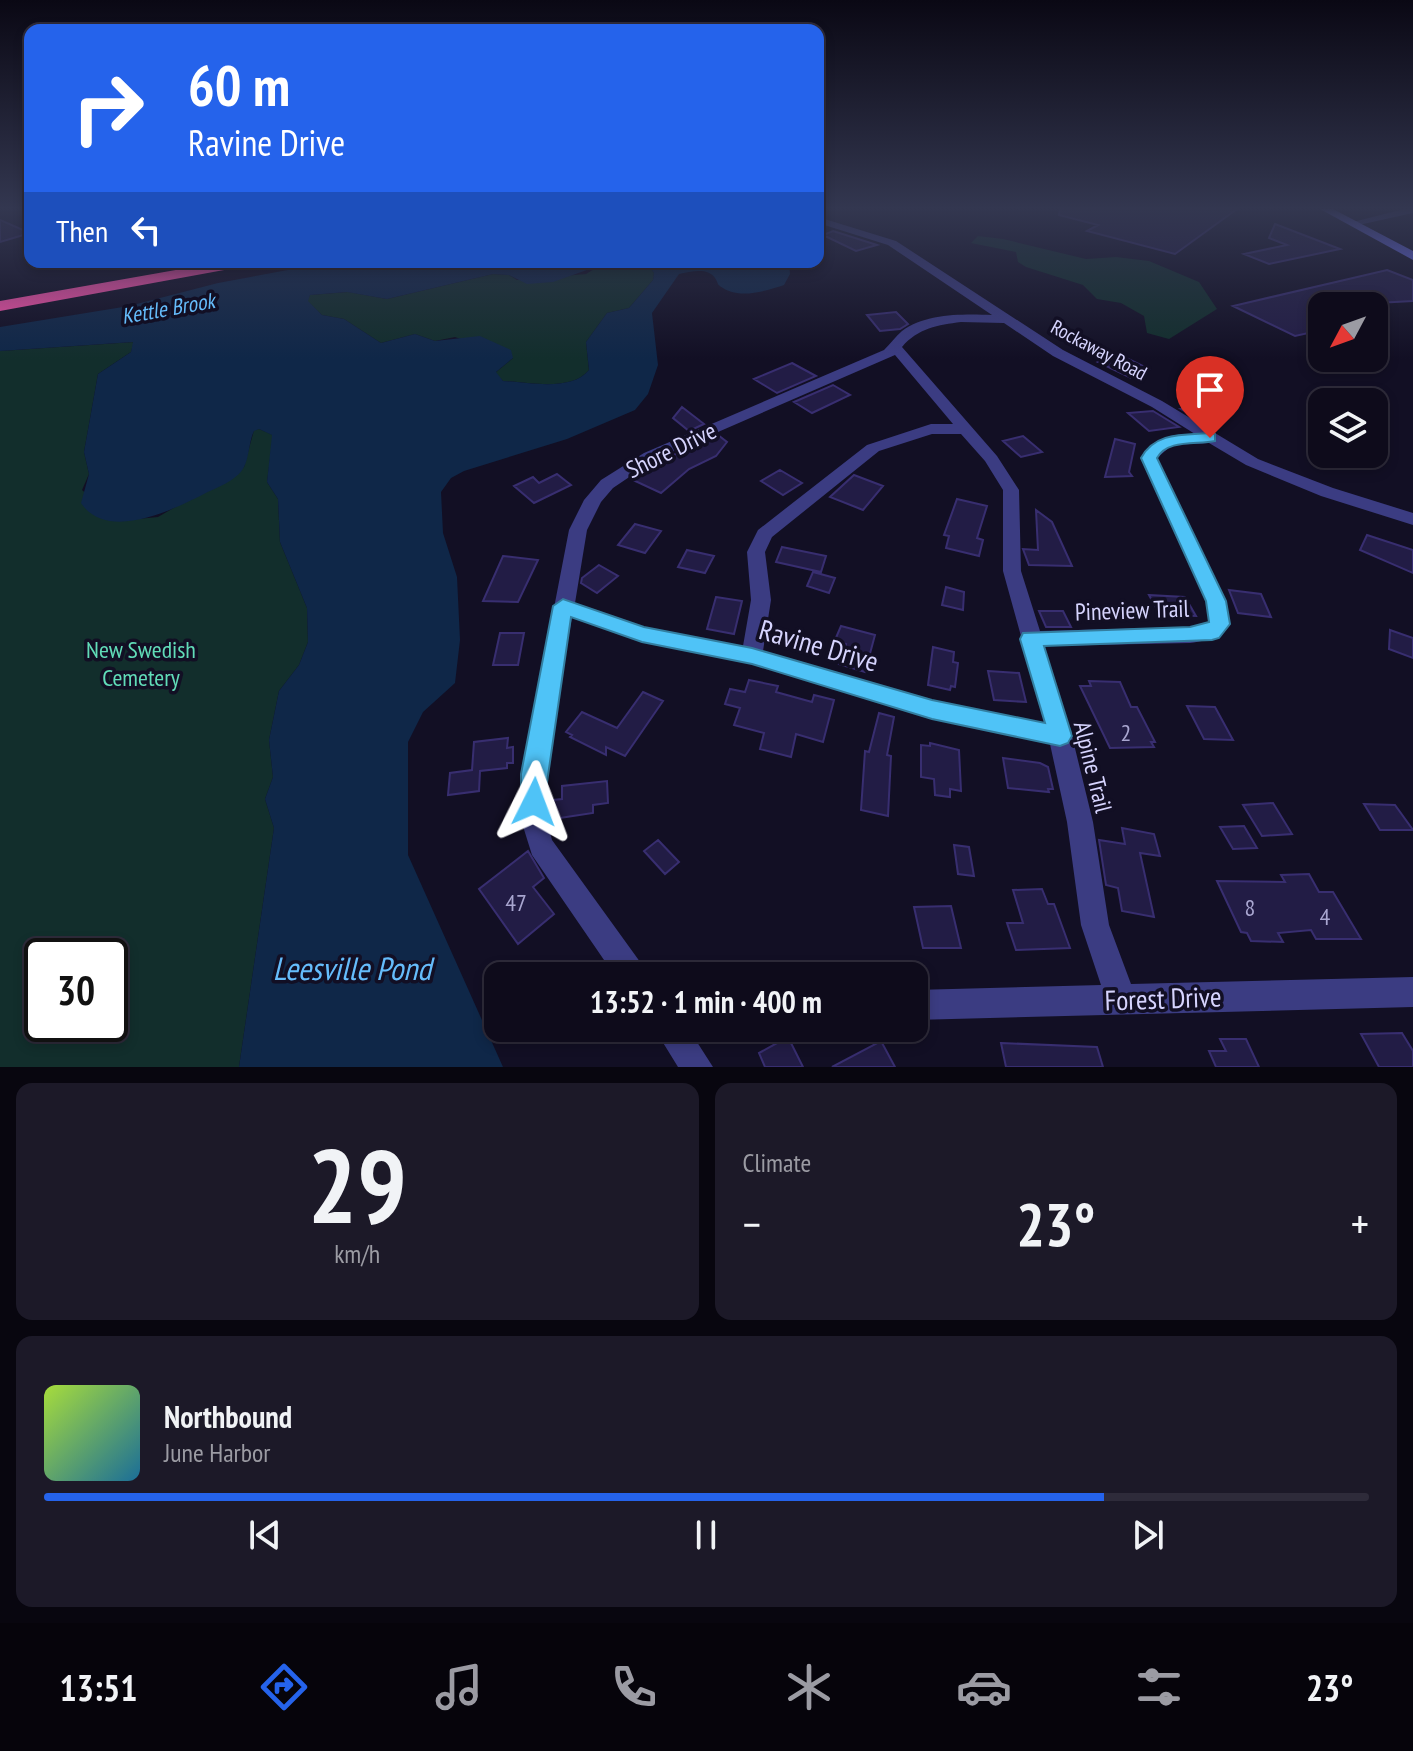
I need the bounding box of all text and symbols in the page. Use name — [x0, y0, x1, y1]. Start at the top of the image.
text: 60 m — [188, 49, 290, 121]
icon: right — [56, 56, 160, 160]
text: Ravine Drive — [188, 119, 345, 166]
icon: left — [124, 208, 168, 252]
text: Then — [56, 211, 108, 250]
water label: Kettle Brook — [119, 286, 219, 330]
north arrow — [1308, 292, 1388, 372]
map controls — [1308, 292, 1388, 468]
street label: Rockaway Road — [1046, 314, 1152, 386]
pin — [1176, 356, 1244, 438]
icon: arrive — [1188, 368, 1232, 412]
button: layers — [1308, 388, 1388, 468]
street label: Shore Drive — [621, 415, 721, 485]
street label: Pineview Trail — [1074, 593, 1190, 627]
street label: Ravine Drive — [755, 610, 883, 680]
park label: New Swedish Cemetery — [86, 634, 196, 693]
house number: 2 — [1121, 717, 1131, 748]
street label: Alpine Trail — [1067, 718, 1119, 816]
position arrow — [492, 760, 576, 844]
house number: 47 — [505, 887, 527, 918]
house number: 8 — [1245, 892, 1255, 923]
house number: 4 — [1320, 901, 1331, 932]
speed limit sign: 30 — [24, 938, 128, 1042]
water label: Leesville Pond — [273, 947, 435, 989]
street label: Forest Drive — [1104, 977, 1222, 1019]
text: 13:52 · 1 min · 400 m — [590, 982, 822, 1021]
text: 29 — [308, 1117, 407, 1252]
text: Climate — [743, 1146, 811, 1179]
text: 23° — [1016, 1185, 1095, 1263]
text: − — [743, 1195, 761, 1252]
text: + — [1351, 1195, 1369, 1252]
text: km/h — [334, 1237, 380, 1270]
text: Northbound — [164, 1397, 292, 1436]
text: June Harbor — [164, 1436, 270, 1469]
icon: previous — [243, 1513, 287, 1557]
icon: pause — [684, 1513, 728, 1557]
icon: next — [1126, 1513, 1170, 1557]
icon: directions — [256, 1659, 312, 1715]
icon: music — [431, 1659, 487, 1715]
icon: phone — [606, 1659, 662, 1715]
icon: climate — [781, 1659, 837, 1715]
icon: car — [956, 1659, 1012, 1715]
icon: filters — [1131, 1659, 1187, 1715]
text: 13:51 — [59, 1664, 137, 1711]
text: 23° — [1306, 1664, 1353, 1711]

